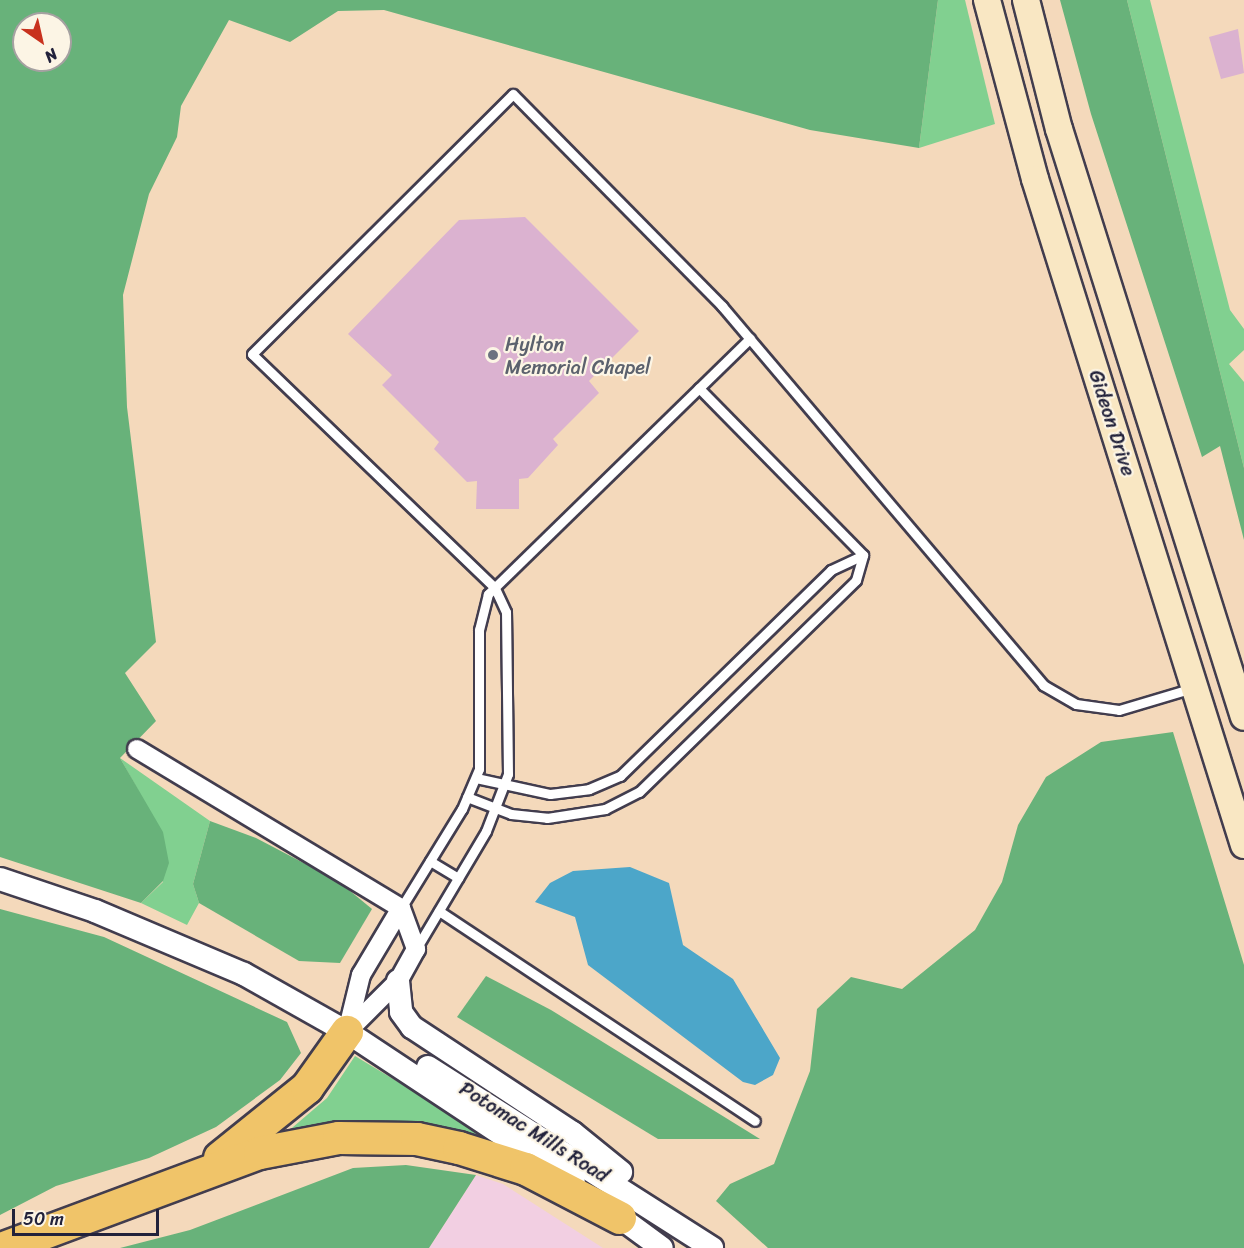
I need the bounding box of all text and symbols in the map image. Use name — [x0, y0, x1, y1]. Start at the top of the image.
north arrow — [12, 12, 72, 72]
text: N — [39, 41, 64, 71]
place label: Hylton Memorial Chapel — [505, 332, 651, 379]
marker: Hylton Memorial Chapel — [486, 348, 500, 362]
street label: Gideon Drive — [1084, 367, 1140, 479]
street label: Potomac Mills Road — [455, 1076, 613, 1188]
scale bar — [15, 1197, 162, 1235]
text: 50 m — [23, 1203, 64, 1235]

